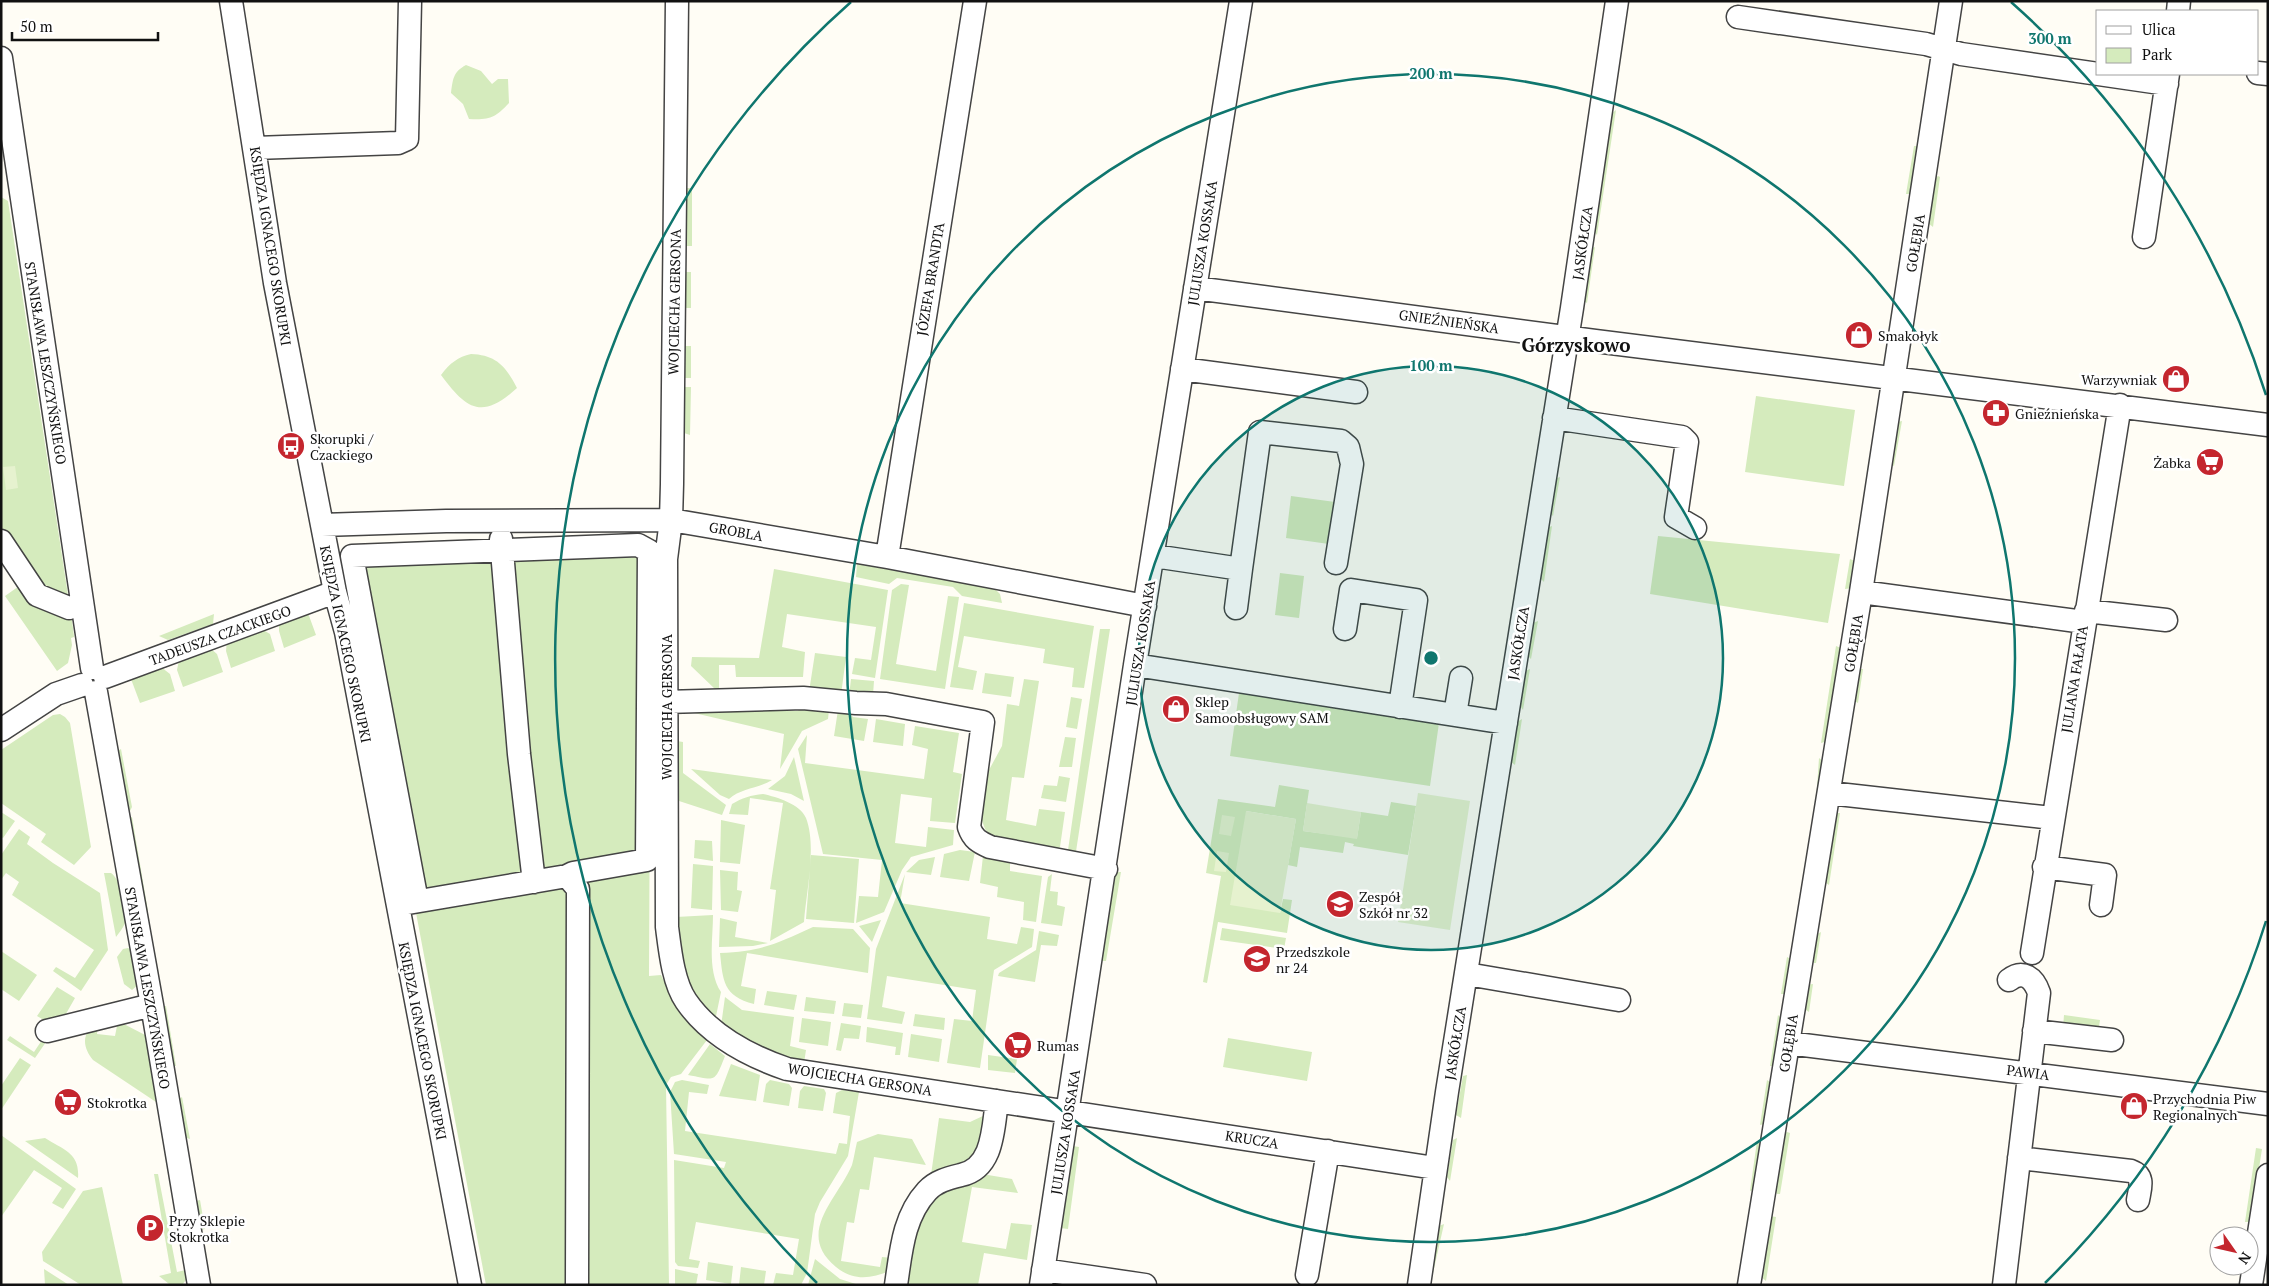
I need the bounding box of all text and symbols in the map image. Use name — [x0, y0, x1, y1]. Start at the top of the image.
scale bar — [12, 10, 159, 42]
legend — [2096, 10, 2259, 75]
text: 50 m — [20, 16, 53, 36]
text: Ulica — [2142, 19, 2176, 39]
text: 300 m — [2028, 28, 2072, 48]
text: Park — [2142, 44, 2172, 64]
text: 200 m — [1409, 63, 1453, 83]
street label: KSIĘDZA IGNACEGO SKORUPKI — [246, 145, 296, 347]
street label: JULIUSZA KOSSAKA — [1183, 179, 1221, 307]
street label: JASKÓŁCZA — [1567, 204, 1597, 281]
street label: GOŁĘBIA — [1901, 212, 1929, 274]
street label: JÓZEFA BRANDTA — [912, 220, 948, 337]
street label: WOJCIECHA GERSONA — [663, 228, 685, 375]
street label: STANISŁAWA LESZCZYŃSKIEGO — [21, 260, 71, 466]
street label: GNIEŹNIEŃSKA — [1398, 305, 1501, 337]
shop icon: Smakołyk — [1844, 320, 1874, 350]
place label: Smakołyk — [1878, 326, 1939, 345]
district label: Górzyskowo — [1522, 332, 1630, 357]
text: 100 m — [1409, 355, 1453, 375]
shop icon: Warzywniak — [2161, 364, 2191, 394]
place label: Warzywniak — [2081, 370, 2158, 389]
pharmacy icon: Gnieźnieńska — [1981, 398, 2011, 428]
place label: Gnieźnieńska — [2015, 404, 2099, 423]
place label: Skorupki / Czackiego — [310, 429, 374, 464]
bus stop icon: Skorupki / Czackiego — [276, 431, 306, 461]
supermarket icon: Żabka — [2195, 447, 2225, 477]
place label: Żabka — [2153, 453, 2191, 472]
street label: GROBLA — [708, 517, 765, 545]
street label: KSIĘDZA IGNACEGO SKORUPKI — [316, 544, 376, 745]
street label: JULIUSZA KOSSAKA — [1121, 579, 1159, 707]
street label: TADEUSZA CZACKIEGO — [146, 600, 294, 670]
street label: JASKÓŁCZA — [1503, 604, 1533, 681]
street label: GOŁĘBIA — [1839, 612, 1867, 674]
street label: JULIANA FAŁATA — [2056, 623, 2092, 734]
street label: WOJCIECHA GERSONA — [657, 634, 676, 780]
centre of rings — [1422, 649, 1440, 667]
place label: Sklep Samoobsługowy SAM — [1195, 692, 1329, 727]
shop icon: Sklep Samoobsługowy SAM — [1161, 694, 1191, 724]
street label: STANISŁAWA LESZCZYŃSKIEGO — [121, 885, 175, 1091]
place label: Zespół Szkół nr 32 — [1359, 887, 1428, 922]
school or university icon: Zespół Szkół nr 32 — [1325, 889, 1355, 919]
street label: KSIĘDZA IGNACEGO SKORUPKI — [394, 940, 452, 1142]
place label: Przedszkole nr 24 — [1276, 942, 1350, 977]
school or university icon: Przedszkole nr 24 — [1242, 944, 1272, 974]
street label: JASKÓŁCZA — [1440, 1004, 1470, 1081]
street label: GOŁĘBIA — [1774, 1012, 1802, 1074]
supermarket icon: Rumas — [1003, 1030, 1033, 1060]
place label: Rumas — [1037, 1036, 1079, 1055]
street label: WOJCIECHA GERSONA — [786, 1058, 934, 1100]
street label: PAWIA — [2005, 1060, 2051, 1084]
street label: JULIUSZA KOSSAKA — [1046, 1068, 1084, 1196]
supermarket icon: Stokrotka — [53, 1087, 83, 1117]
place label: Przychodnia Piw Regionalnych — [2153, 1089, 2257, 1124]
shop icon: Przychodnia Piw Regionalnych — [2119, 1091, 2149, 1121]
place label: Stokrotka — [87, 1093, 147, 1112]
street label: KRUCZA — [1224, 1125, 1281, 1153]
place label: Przy Sklepie Stokrotka — [169, 1211, 245, 1246]
parking icon: Przy Sklepie Stokrotka — [135, 1213, 165, 1243]
north arrow — [2209, 1226, 2259, 1276]
text: N — [2234, 1249, 2256, 1269]

